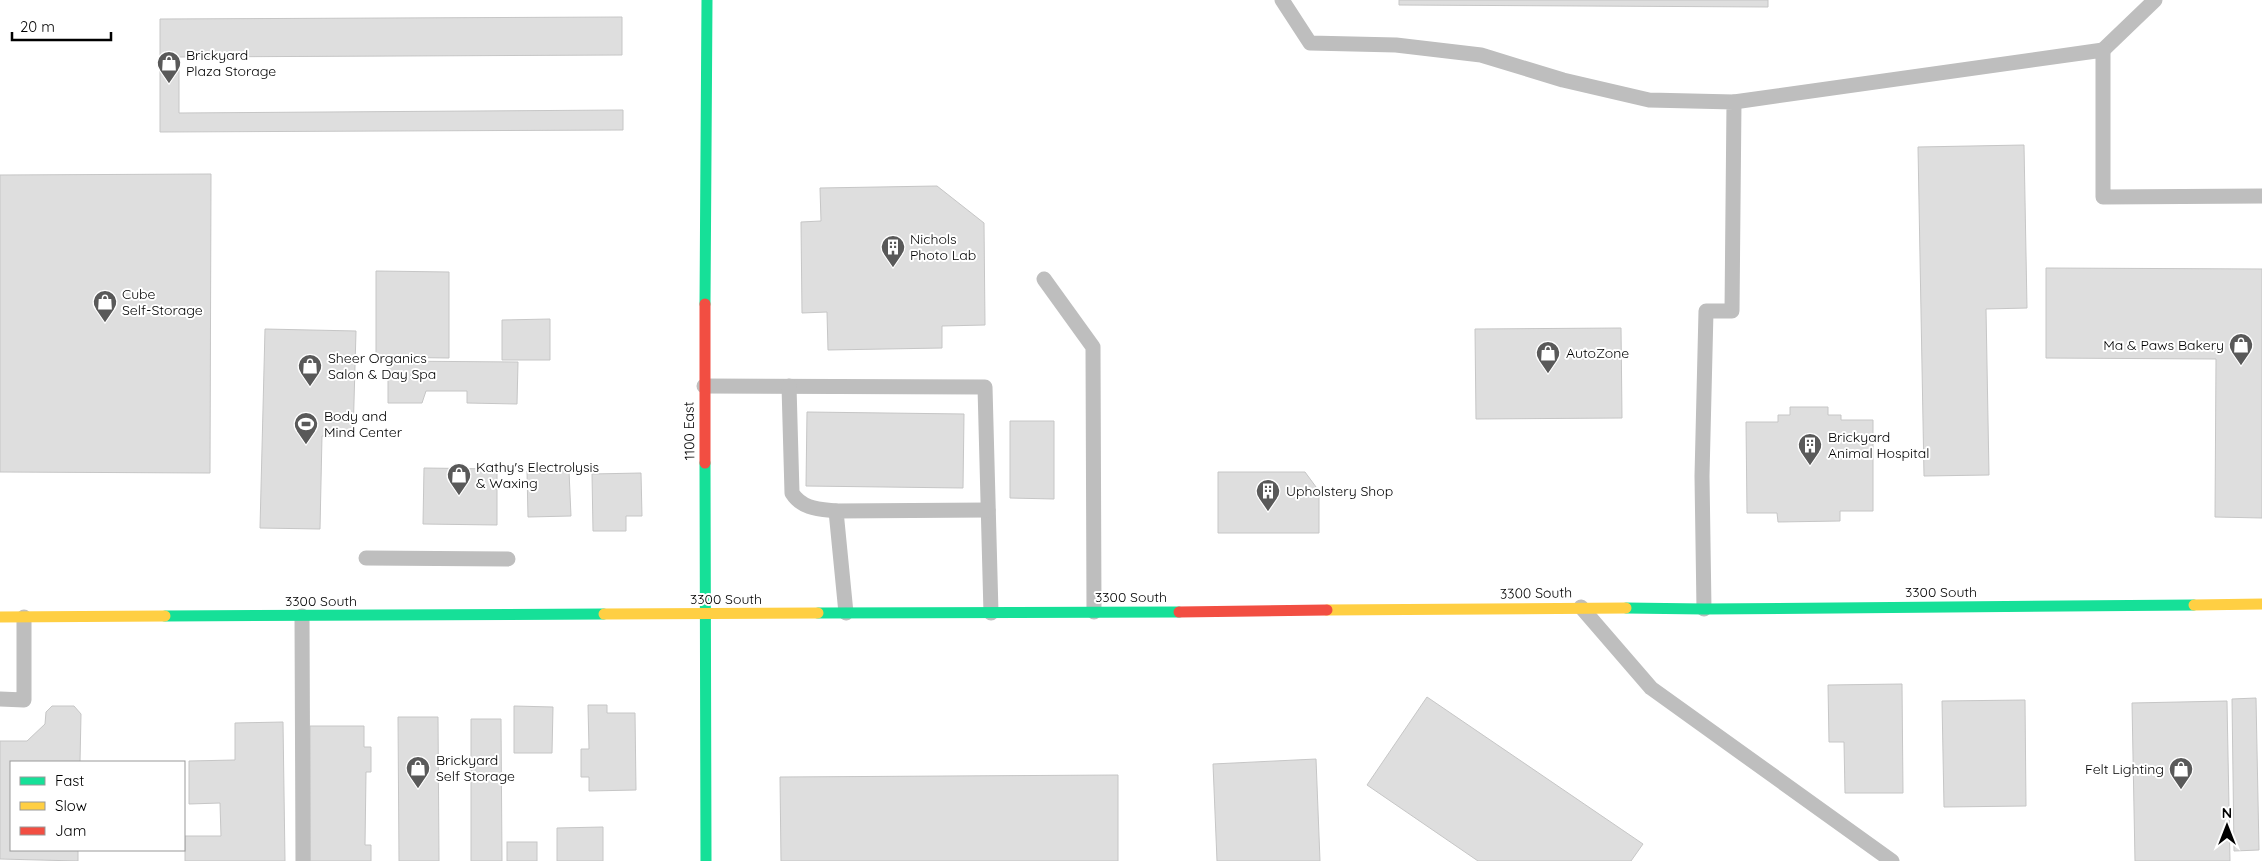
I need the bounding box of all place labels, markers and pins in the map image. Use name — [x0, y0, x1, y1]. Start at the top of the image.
place label: Brickyard Plaza Storage — [186, 46, 276, 80]
shop icon: Brickyard Plaza Storage — [156, 50, 182, 84]
place label: Nichols Photo Lab — [910, 230, 976, 264]
building icon: Nichols Photo Lab — [880, 234, 906, 268]
place label: Cube Self-Storage — [122, 285, 203, 319]
shop icon: Cube Self-Storage — [92, 289, 118, 323]
shop icon: Ma & Paws Bakery — [2228, 332, 2254, 366]
place label: Ma & Paws Bakery — [2103, 336, 2224, 354]
shop icon: AutoZone — [1535, 340, 1561, 374]
place label: AutoZone — [1566, 344, 1629, 362]
place label: Sheer Organics Salon & Day Spa — [328, 349, 436, 383]
shop icon: Sheer Organics Salon & Day Spa — [297, 353, 323, 387]
place label: Body and Mind Center — [324, 407, 403, 441]
sports icon: Body and Mind Center — [293, 411, 319, 445]
place label: Brickyard Animal Hospital — [1828, 428, 1929, 462]
building icon: Brickyard Animal Hospital — [1797, 432, 1823, 466]
place label: Kathy's Electrolysis & Waxing — [476, 458, 599, 492]
shop icon: Kathy's Electrolysis & Waxing — [446, 462, 472, 496]
building icon: Upholstery Shop — [1255, 478, 1281, 512]
place label: Upholstery Shop — [1286, 482, 1393, 500]
place label: Brickyard Self Storage — [436, 751, 515, 785]
shop icon: Brickyard Self Storage — [405, 755, 431, 789]
shop icon: Felt Lighting — [2168, 756, 2194, 790]
place label: Felt Lighting — [2085, 760, 2164, 778]

